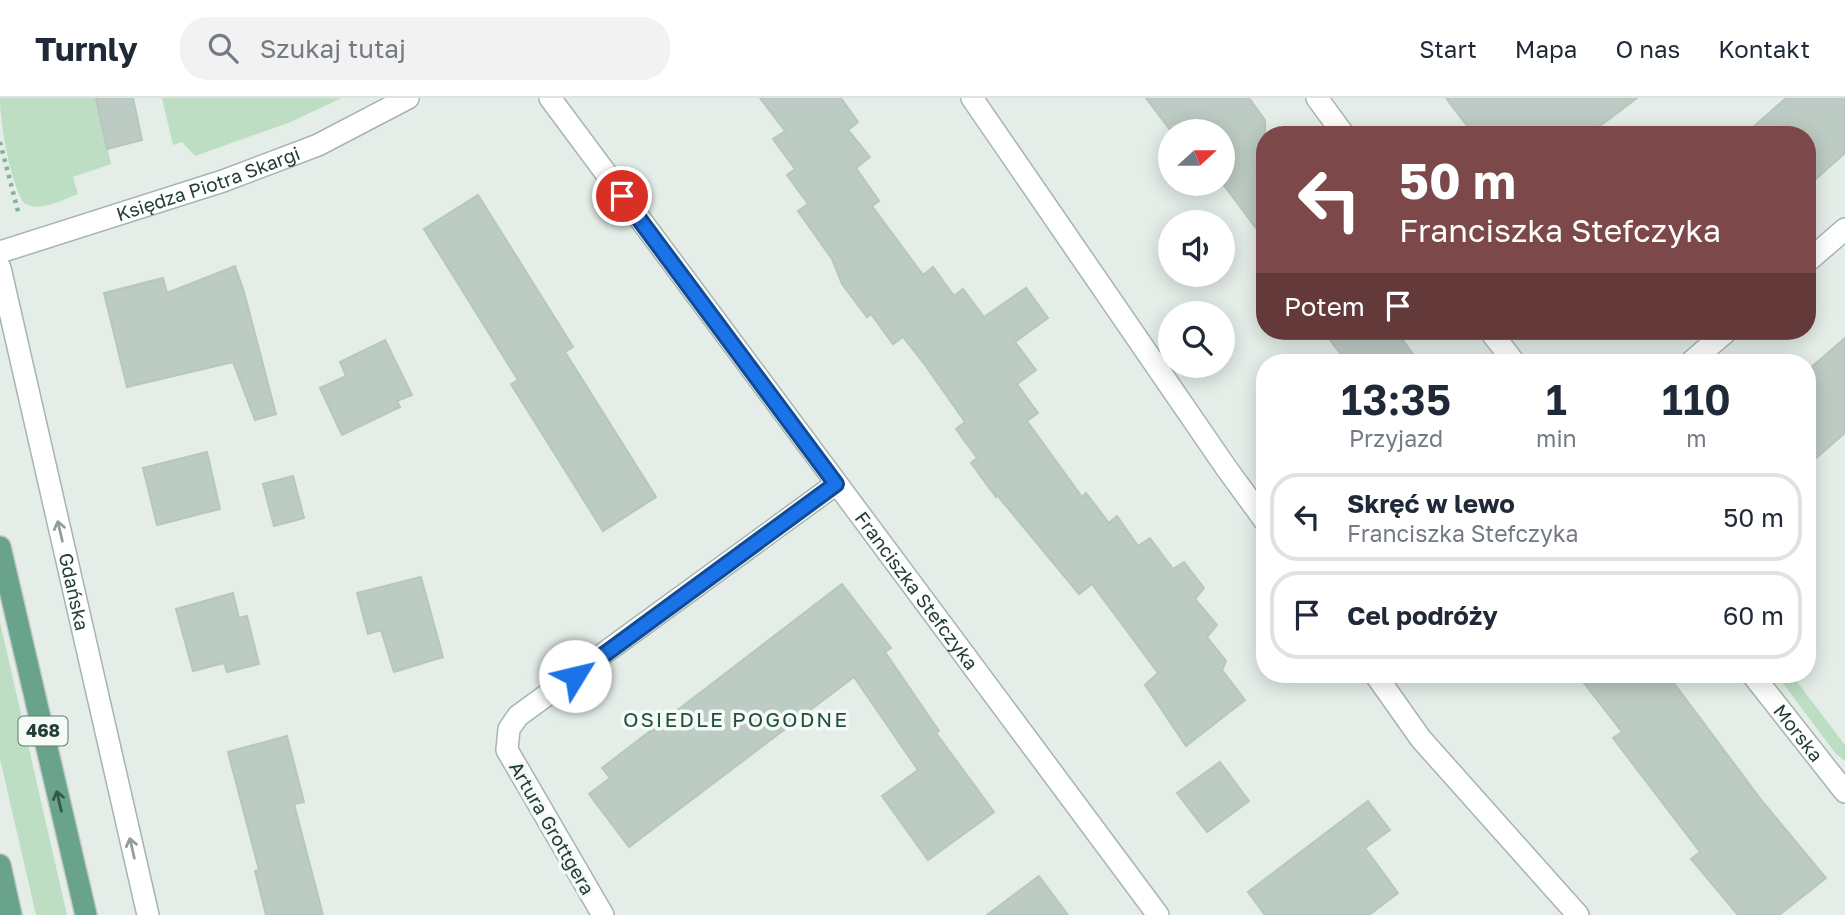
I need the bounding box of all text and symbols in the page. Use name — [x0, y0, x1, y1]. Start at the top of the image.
search box — [180, 17, 670, 80]
text: Turnly — [35, 29, 138, 68]
icon: search — [204, 29, 242, 67]
text: Szukaj tutaj — [260, 33, 406, 64]
text: Start — [1419, 34, 1477, 63]
text: Mapa — [1515, 34, 1577, 63]
text: O nas — [1615, 34, 1680, 63]
text: Kontakt — [1718, 34, 1810, 63]
north arrow — [1158, 119, 1236, 196]
map controls — [1158, 119, 1235, 378]
street label: Księdza Piotra Skargi — [113, 141, 303, 225]
text: 50 m — [1399, 151, 1516, 210]
icon: left — [1284, 154, 1375, 245]
pin — [592, 166, 652, 226]
icon: arrive — [603, 177, 641, 215]
button: sound — [1158, 210, 1235, 287]
text: Franciszka Stefczyka — [1399, 211, 1721, 249]
icon: arrive — [1379, 287, 1417, 325]
text: Potem — [1284, 291, 1365, 322]
button: search — [1158, 301, 1235, 378]
text: 13:35 — [1341, 374, 1451, 424]
text: 1 — [1546, 374, 1567, 424]
text: 110 — [1662, 374, 1731, 424]
text: Przyjazd — [1349, 424, 1443, 452]
text: min — [1536, 424, 1577, 452]
text: m — [1686, 424, 1707, 452]
text: Skręć w lewo — [1347, 488, 1515, 519]
icon: left — [1288, 498, 1326, 536]
text: 50 m — [1723, 502, 1784, 533]
street label: Franciszka Stefczyka — [851, 507, 983, 674]
text: Franciszka Stefczyka — [1347, 519, 1579, 547]
one-way arrow — [53, 520, 66, 543]
street label: Gdańska — [55, 551, 95, 633]
icon: arrive — [1288, 596, 1326, 634]
text: Cel podróży — [1347, 600, 1498, 631]
text: 60 m — [1723, 600, 1784, 631]
position arrow — [538, 639, 612, 713]
street label: Morska — [1769, 699, 1828, 766]
district label: OSIEDLE POGODNE — [623, 706, 849, 732]
road number: 468 — [19, 716, 68, 746]
street label: Artura Grottgera — [505, 757, 600, 898]
one-way arrow — [52, 790, 66, 813]
one-way arrow — [125, 838, 138, 860]

